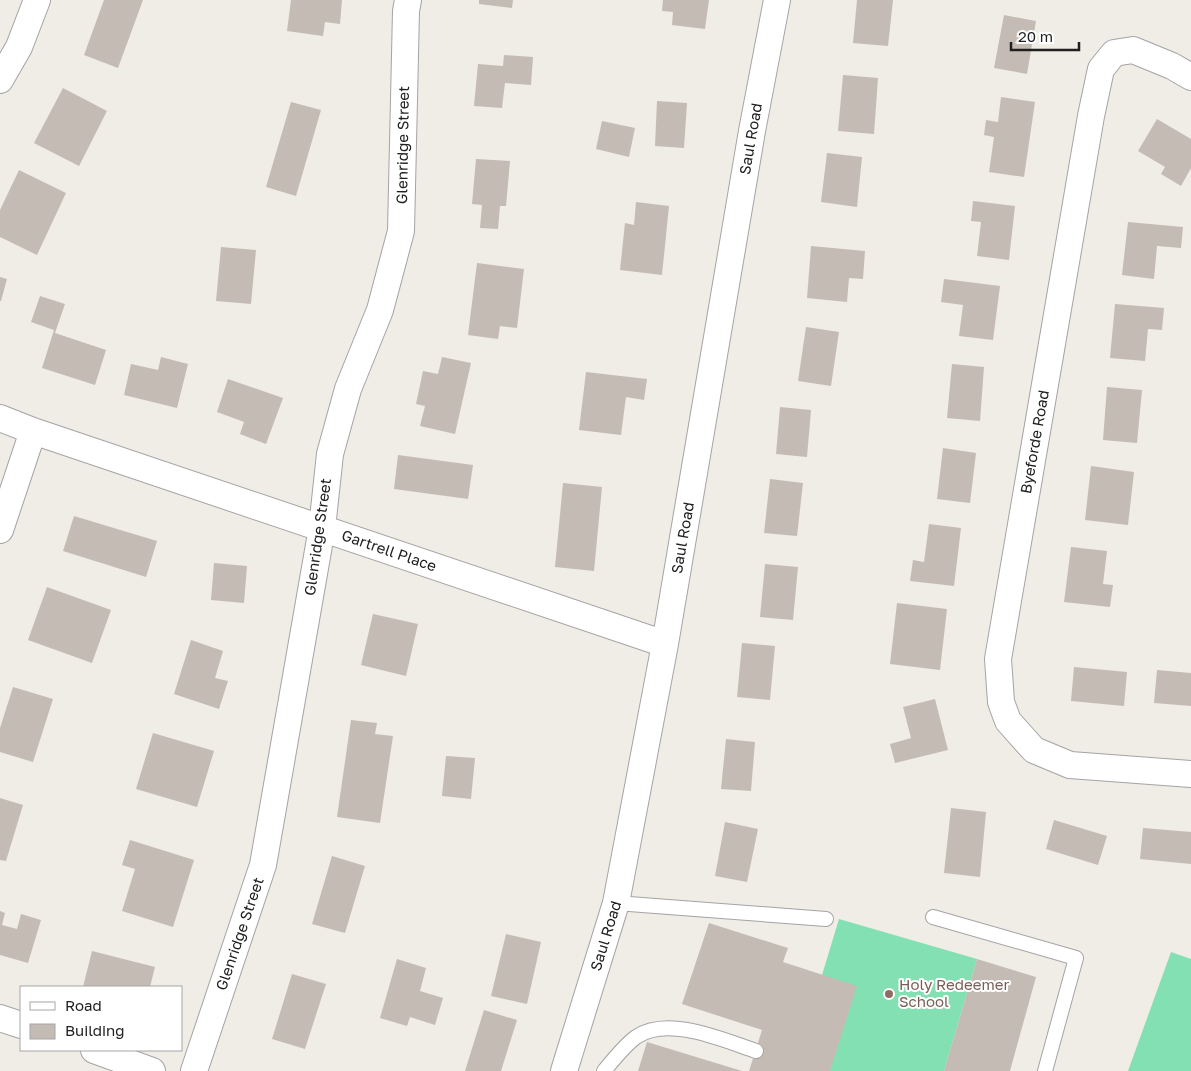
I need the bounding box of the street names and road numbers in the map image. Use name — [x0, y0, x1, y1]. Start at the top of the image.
street label: Glenridge Street — [392, 86, 412, 204]
street label: Saul Road — [735, 102, 765, 176]
street label: Byeforde Road — [1016, 389, 1052, 495]
street label: Glenridge Street — [300, 477, 334, 597]
street label: Saul Road — [667, 501, 697, 575]
street label: Gartrell Place — [340, 525, 439, 575]
street label: Glenridge Street — [211, 875, 267, 993]
street label: Saul Road — [586, 898, 624, 973]

